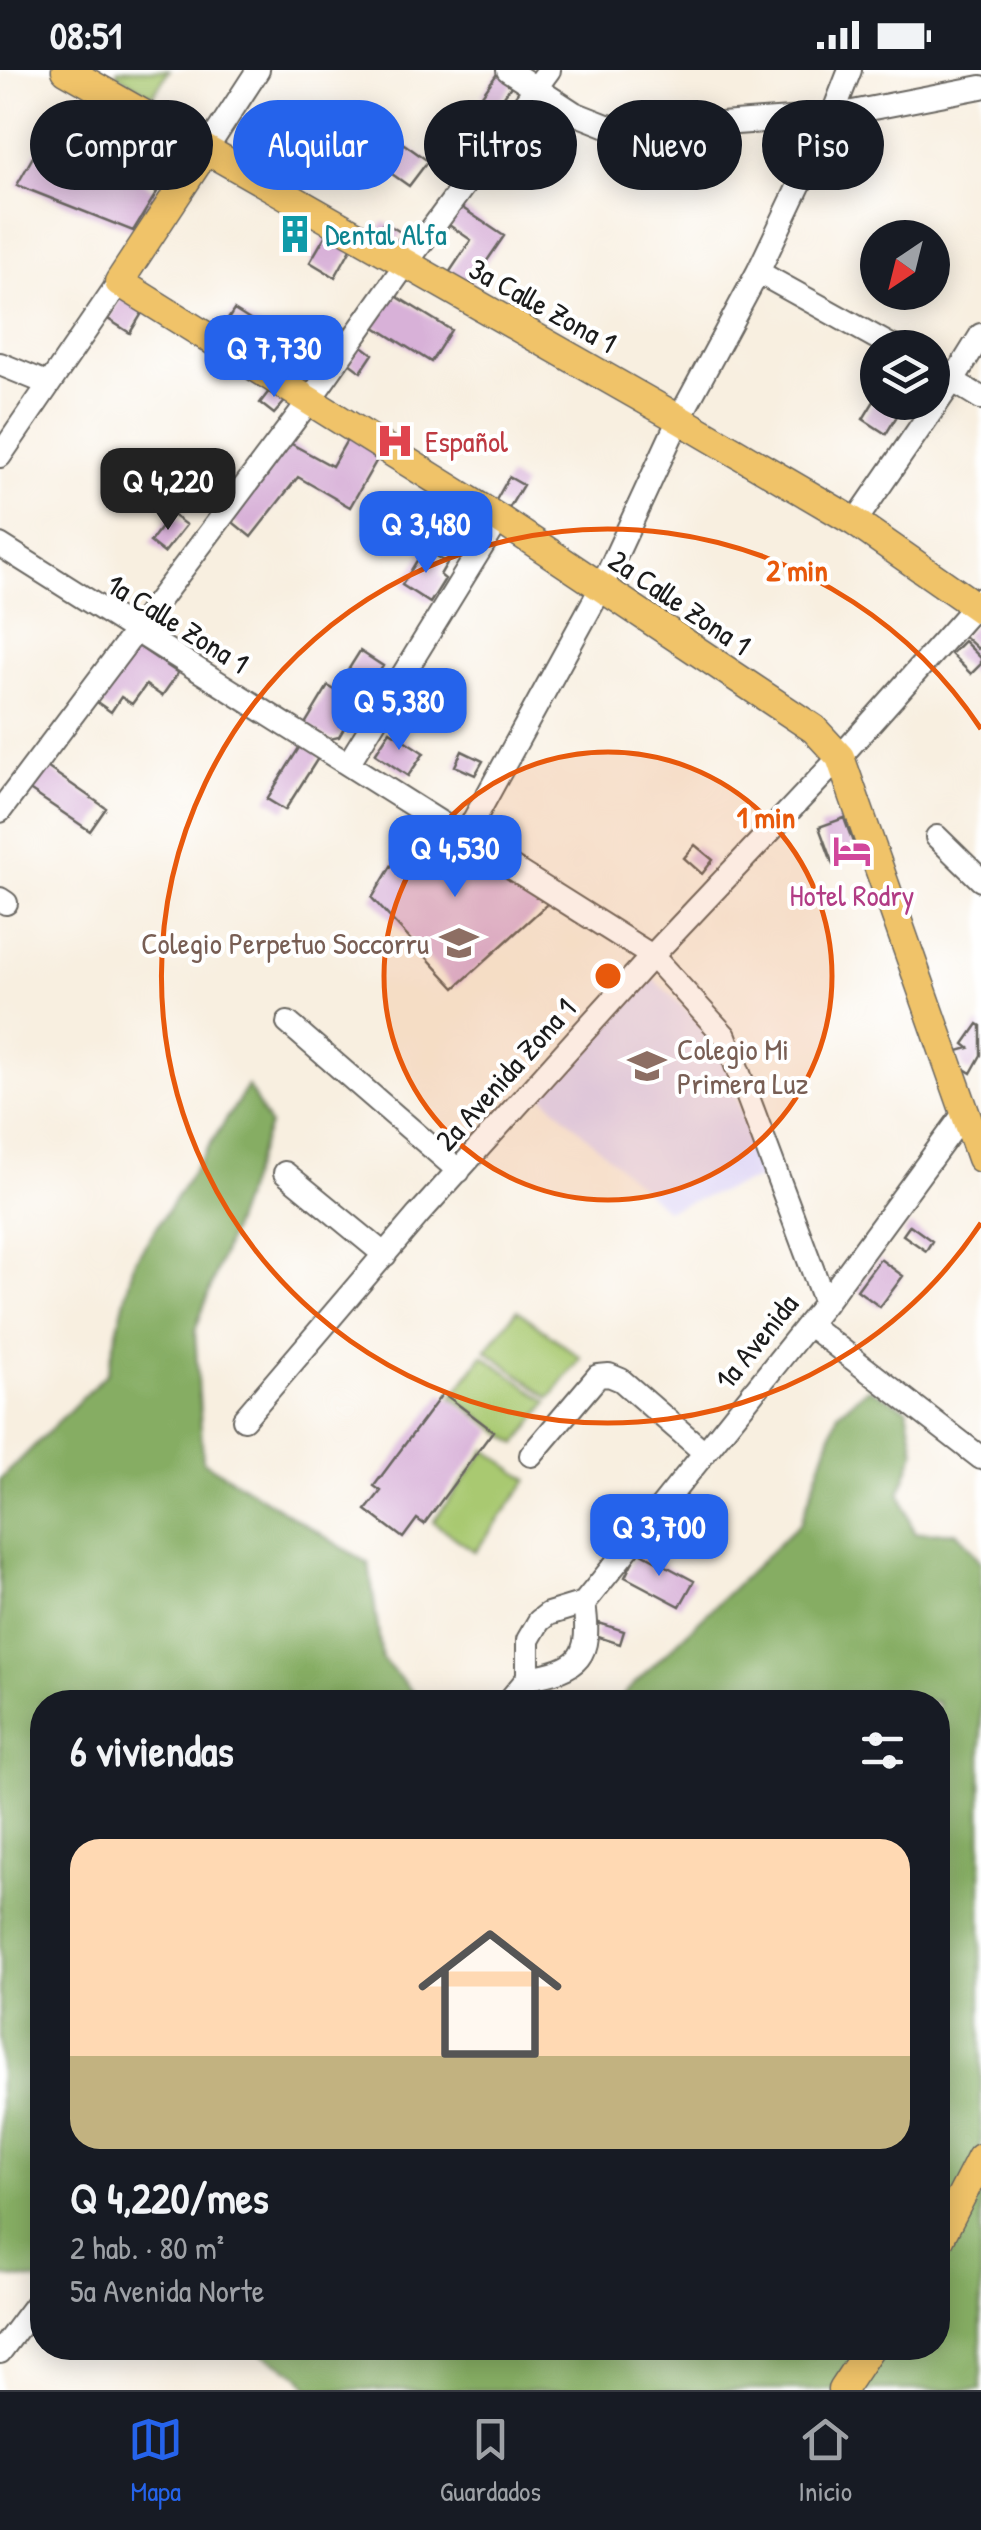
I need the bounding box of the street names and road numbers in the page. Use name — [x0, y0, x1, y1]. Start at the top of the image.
street label: 3a Calle Zona 1 — [462, 248, 624, 362]
street label: 2a Calle Zona 1 — [601, 540, 759, 664]
street label: 1a Calle Zona 1 — [100, 564, 256, 682]
street label: 2a Avenida Zona 1 — [426, 989, 584, 1159]
street label: 1a Avenida — [705, 1285, 807, 1397]

